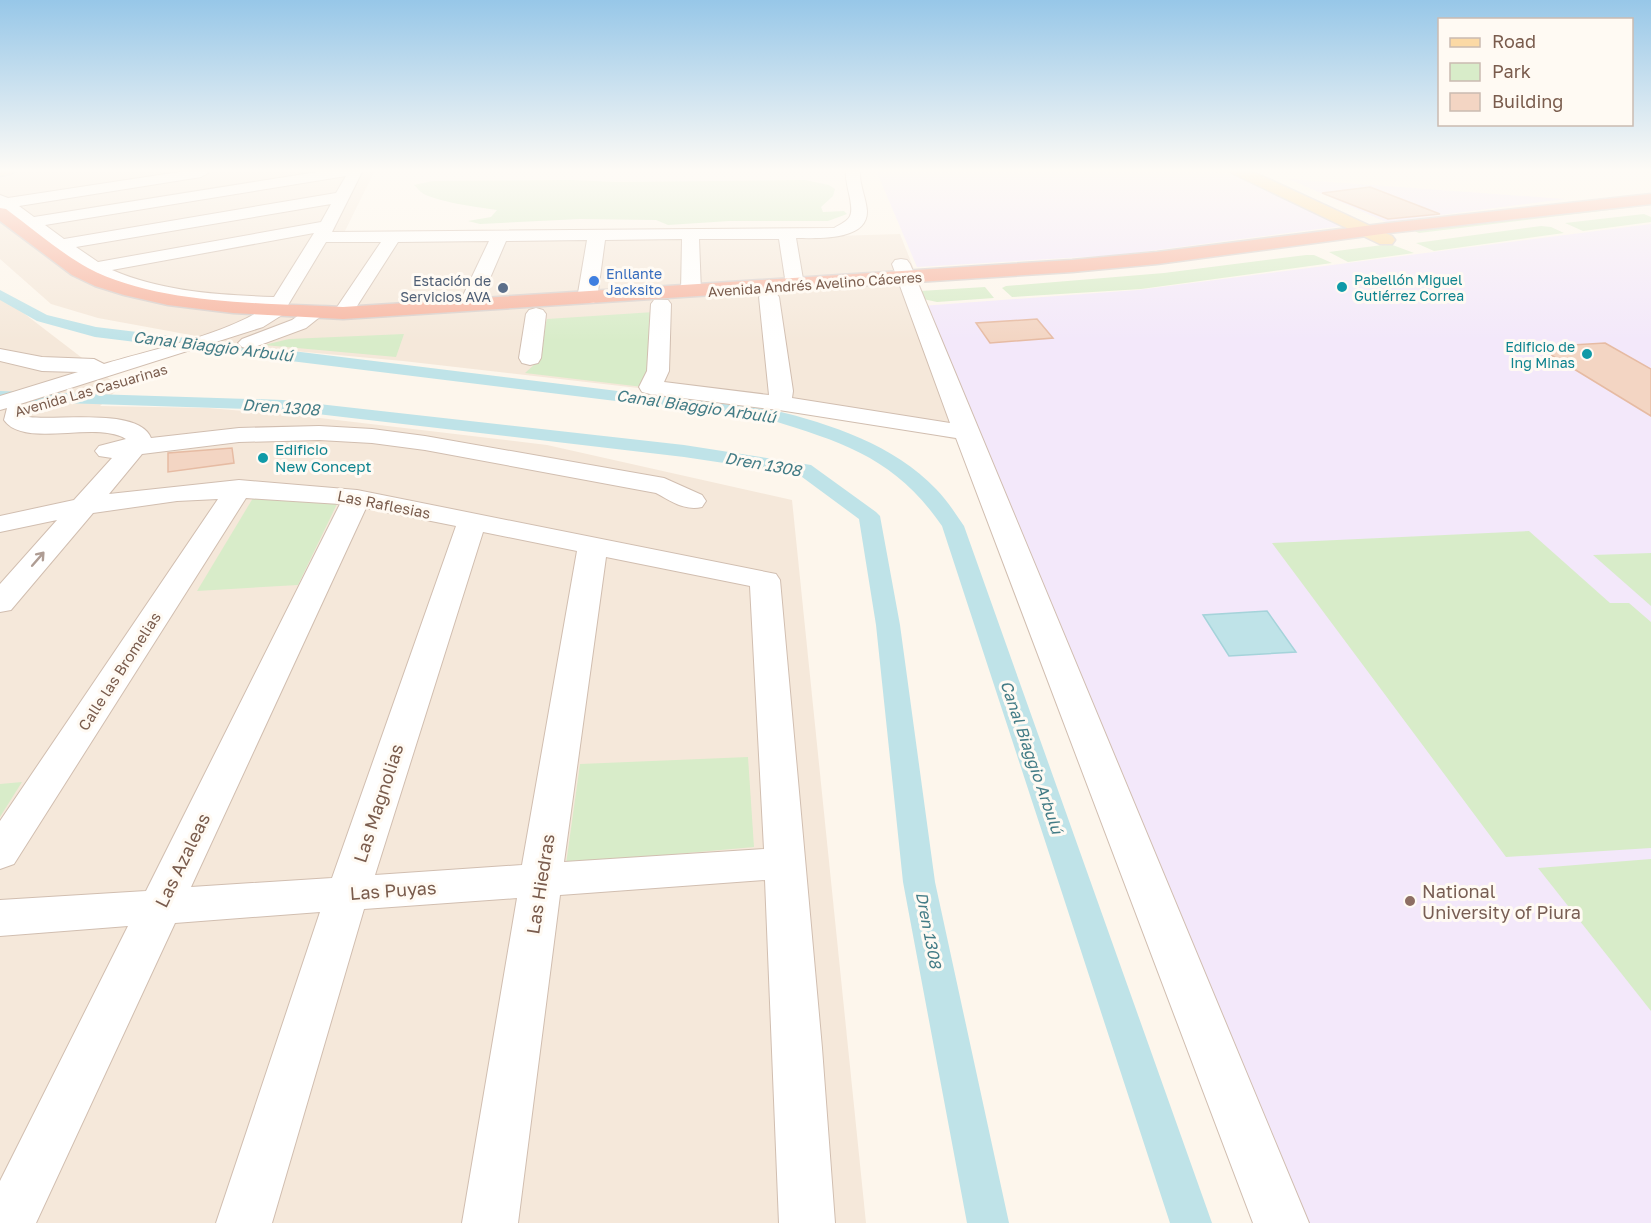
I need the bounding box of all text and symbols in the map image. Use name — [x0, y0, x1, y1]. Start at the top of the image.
legend — [1438, 18, 1633, 126]
text: Road — [1492, 30, 1536, 52]
text: Park — [1492, 60, 1531, 82]
text: Building — [1492, 90, 1563, 112]
place label: Enllante Jacksito — [606, 265, 662, 298]
street label: Avenida Andrés Avelino Cáceres — [707, 268, 923, 300]
place label: Pabellón Miguel Gutiérrez Correa — [1354, 271, 1464, 304]
place label: Estación de Servicios AVA — [400, 272, 492, 305]
marker: Enllante Jacksito — [587, 274, 601, 288]
marker: Pabellón Miguel Gutiérrez Correa — [1335, 280, 1349, 294]
marker: Estación de Servicios AVA — [496, 281, 510, 295]
water label: Canal Biaggio Arbulú — [132, 326, 295, 366]
place label: Edificio de Ing Minas — [1505, 338, 1575, 371]
marker: Edificio de Ing Minas — [1580, 347, 1594, 361]
street label: Avenida Las Casuarinas — [13, 360, 169, 420]
water label: Canal Biaggio Arbulú — [615, 385, 778, 427]
water label: Dren 1308 — [242, 394, 321, 420]
place label: Edificio New Concept — [275, 440, 371, 475]
water label: Dren 1308 — [723, 447, 804, 481]
marker: Edificio New Concept — [256, 451, 270, 465]
street label: Las Raflesias — [336, 486, 432, 522]
one-way arrow — [31, 552, 45, 567]
street label: Calle las Bromelias — [74, 608, 164, 734]
water label: Canal Biaggio Arbulú — [996, 678, 1068, 838]
street label: Las Magnolias — [348, 741, 408, 865]
street label: Las Azaleas — [150, 809, 214, 911]
street label: Las Hiedras — [521, 832, 559, 936]
street label: Las Puyas — [349, 876, 437, 904]
place label: National University of Piura — [1422, 880, 1581, 923]
water label: Dren 1308 — [912, 890, 946, 971]
marker: National University of Piura — [1403, 894, 1417, 908]

